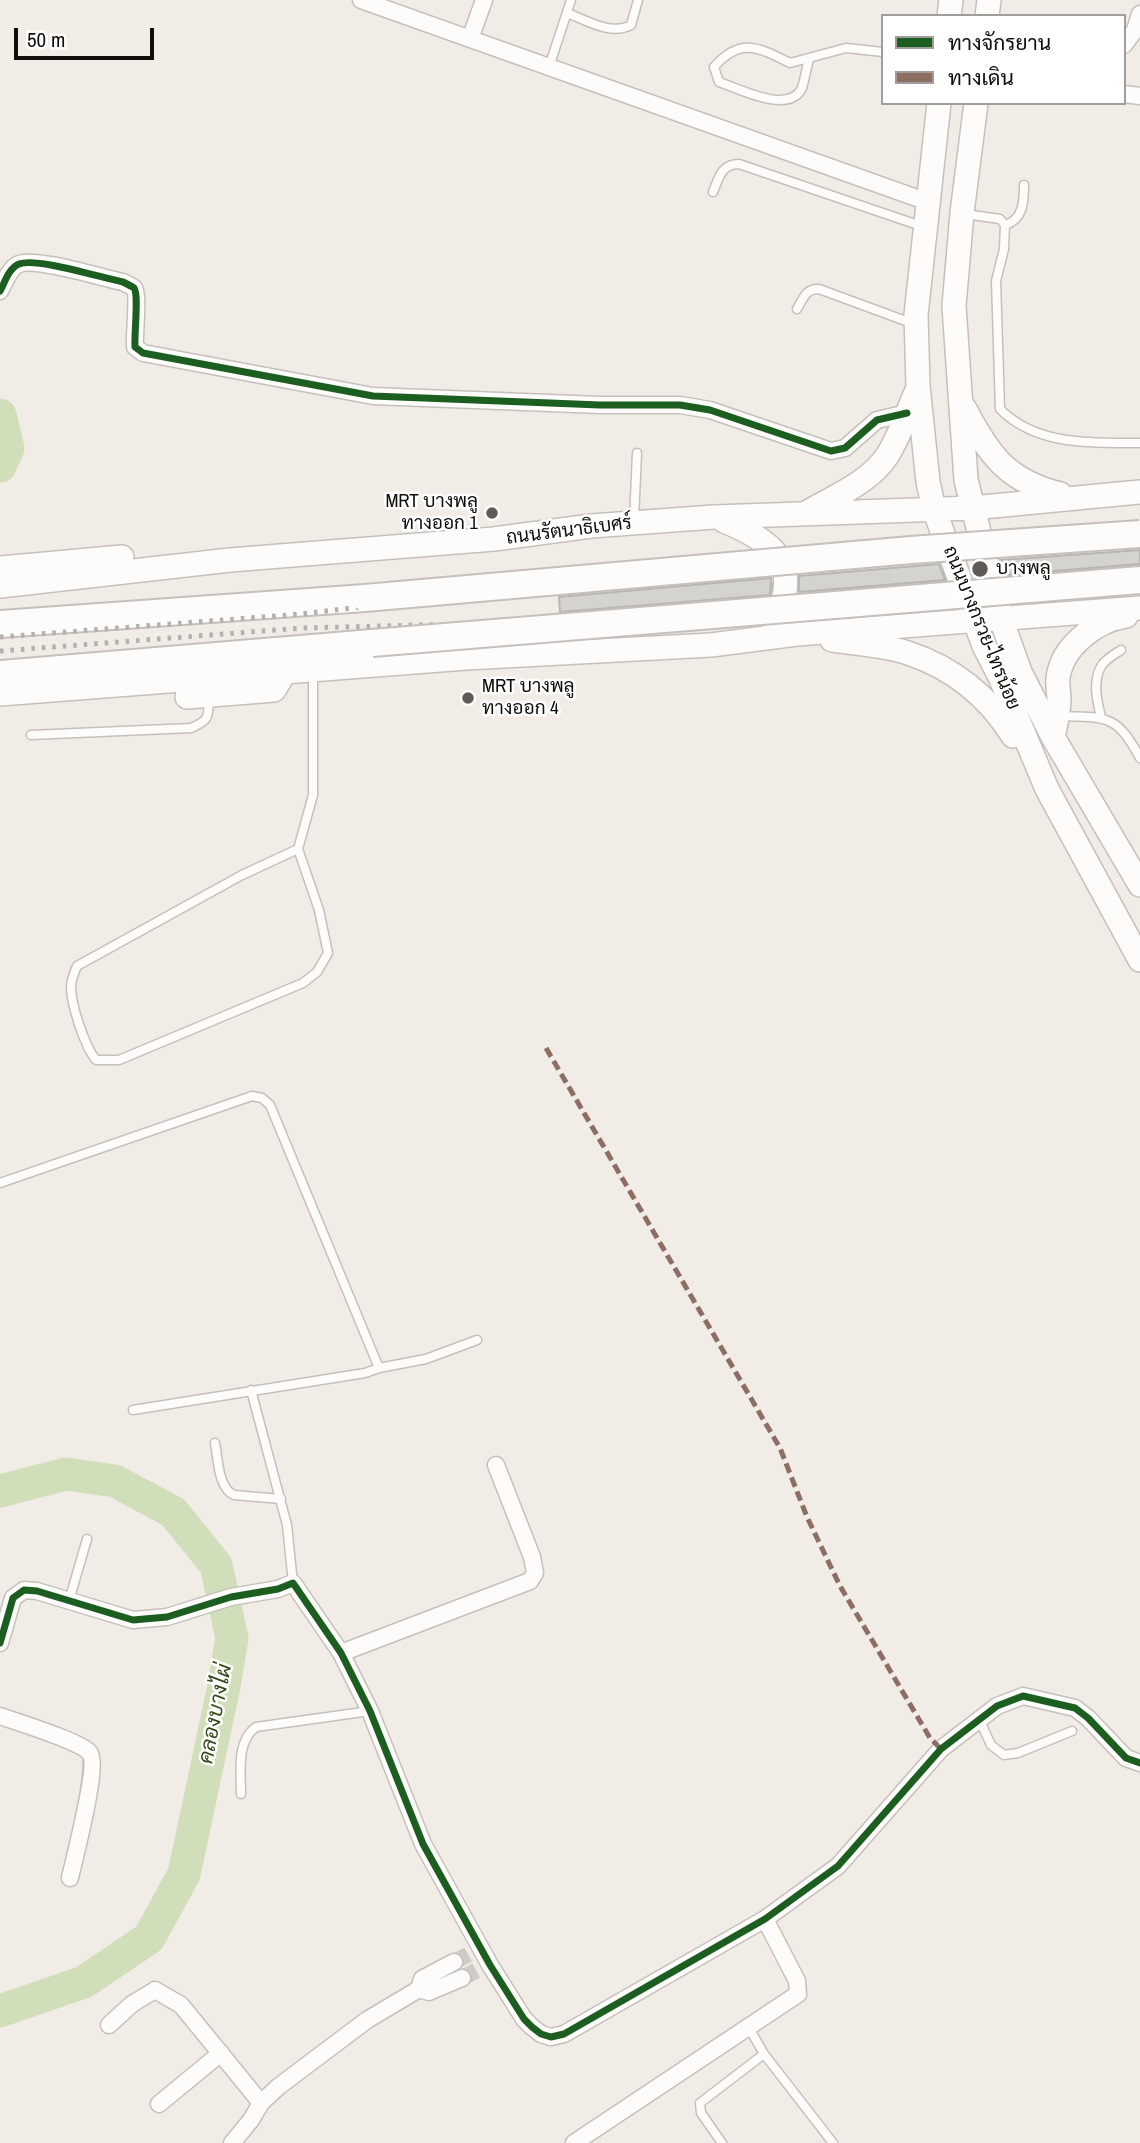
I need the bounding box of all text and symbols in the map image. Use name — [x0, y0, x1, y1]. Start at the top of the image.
scale bar — [18, 14, 158, 58]
legend — [881, 14, 1126, 105]
text: 50 m — [27, 25, 65, 54]
text: ทางจักรยาน — [948, 28, 1051, 57]
text: ทางเดิน — [948, 63, 1014, 92]
place label: MRT บางพลู ทางออก 1 — [385, 491, 478, 535]
marker: MRT บางพลู ทางออก 1 — [484, 505, 500, 521]
street label: ถนนรัตนาธิเบศร์ — [505, 512, 633, 550]
street label: ถนนบางกรวย-ไทรน้อย — [938, 543, 1024, 713]
place label: บางพลู — [996, 558, 1051, 580]
marker: บางพลู — [970, 559, 990, 579]
place label: MRT บางพลู ทางออก 4 — [482, 676, 575, 720]
marker: MRT บางพลู ทางออก 4 — [460, 690, 476, 706]
water label: คลองบางไผ่ — [194, 1662, 238, 1766]

